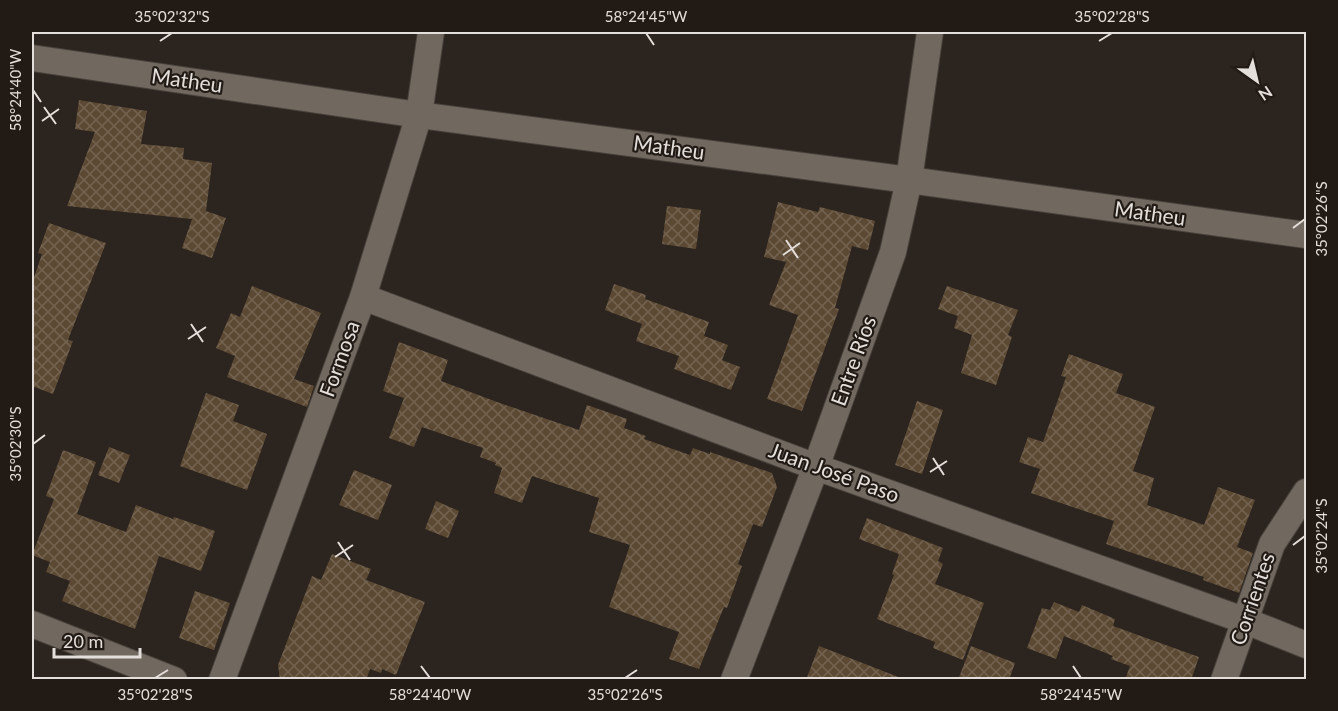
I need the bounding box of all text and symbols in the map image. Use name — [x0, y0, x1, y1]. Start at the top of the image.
text: 35°02'32"S — [134, 7, 210, 25]
text: 58°24'45"W — [605, 7, 688, 25]
text: 35°02'28"S — [1074, 7, 1150, 25]
text: 58°24'40"W — [6, 48, 24, 131]
north arrow — [1227, 51, 1287, 111]
street label: Matheu — [150, 62, 224, 97]
text: N — [1255, 83, 1276, 105]
street label: Matheu — [632, 129, 706, 164]
text: 35°02'26"S — [1312, 181, 1330, 257]
street label: Matheu — [1113, 195, 1187, 230]
street label: Entre Ríos — [825, 312, 880, 409]
street label: Formosa — [313, 317, 364, 400]
text: 35°02'30"S — [6, 406, 24, 482]
street label: Juan José Paso — [766, 436, 903, 507]
text: 35°02'24"S — [1312, 498, 1330, 574]
street label: Corrientes — [1224, 549, 1279, 648]
scale bar — [54, 621, 140, 659]
text: 20 m — [63, 630, 103, 652]
text: 35°02'28"S — [117, 685, 193, 703]
text: 58°24'40"W — [389, 685, 472, 703]
text: 35°02'26"S — [587, 685, 663, 703]
text: 58°24'45"W — [1040, 685, 1123, 703]

